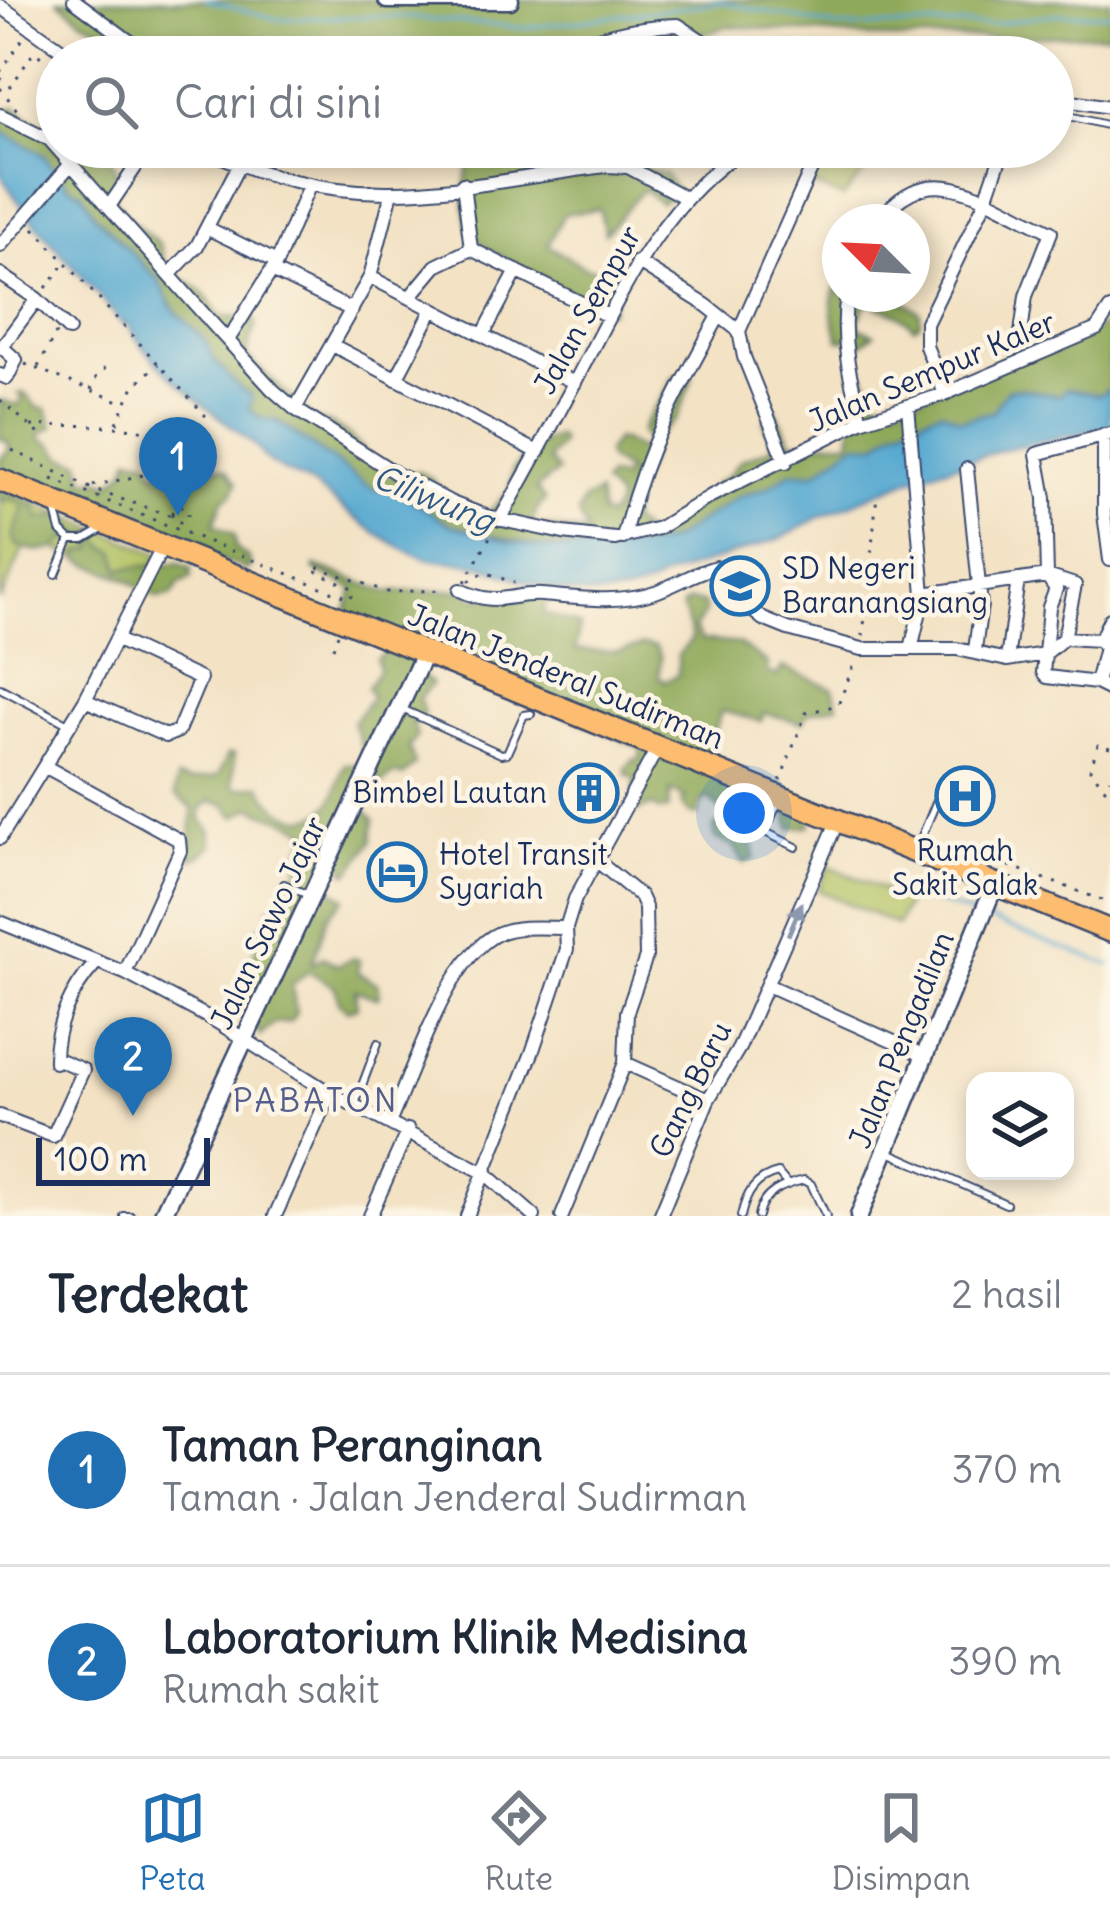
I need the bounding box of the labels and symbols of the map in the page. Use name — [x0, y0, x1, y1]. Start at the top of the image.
north arrow — [822, 204, 930, 312]
street label: Jalan Sempur — [525, 219, 649, 400]
street label: Jalan Sempur Kaler — [802, 302, 1061, 440]
pin: 1 — [139, 417, 217, 516]
water label: Ciliwung — [367, 455, 503, 542]
place label: SD Negeri Baranangsiang — [782, 549, 988, 621]
school or university icon: SD Negeri Baranangsiang — [709, 555, 771, 617]
street label: Jalan Jenderal Sudirman — [403, 595, 730, 757]
building icon: Bimbel Lautan — [558, 762, 620, 824]
hospital icon: Rumah Sakit Salak — [934, 765, 996, 827]
place label: Bimbel Lautan — [353, 773, 547, 811]
your location — [714, 783, 774, 843]
street label: Jalan Sawo Jajar — [202, 810, 334, 1035]
place label: Rumah Sakit Salak — [892, 831, 1038, 903]
place label: Hotel Transit Syariah — [439, 835, 608, 907]
hotel icon: Hotel Transit Syariah — [366, 841, 428, 903]
one-way arrow — [785, 901, 805, 936]
street label: Jalan Pengadilan — [840, 926, 962, 1154]
street label: Gang Baru — [641, 1015, 739, 1164]
pin: 2 — [94, 1017, 172, 1116]
district label: PABATON — [233, 1079, 399, 1121]
scale bar — [36, 1132, 210, 1185]

